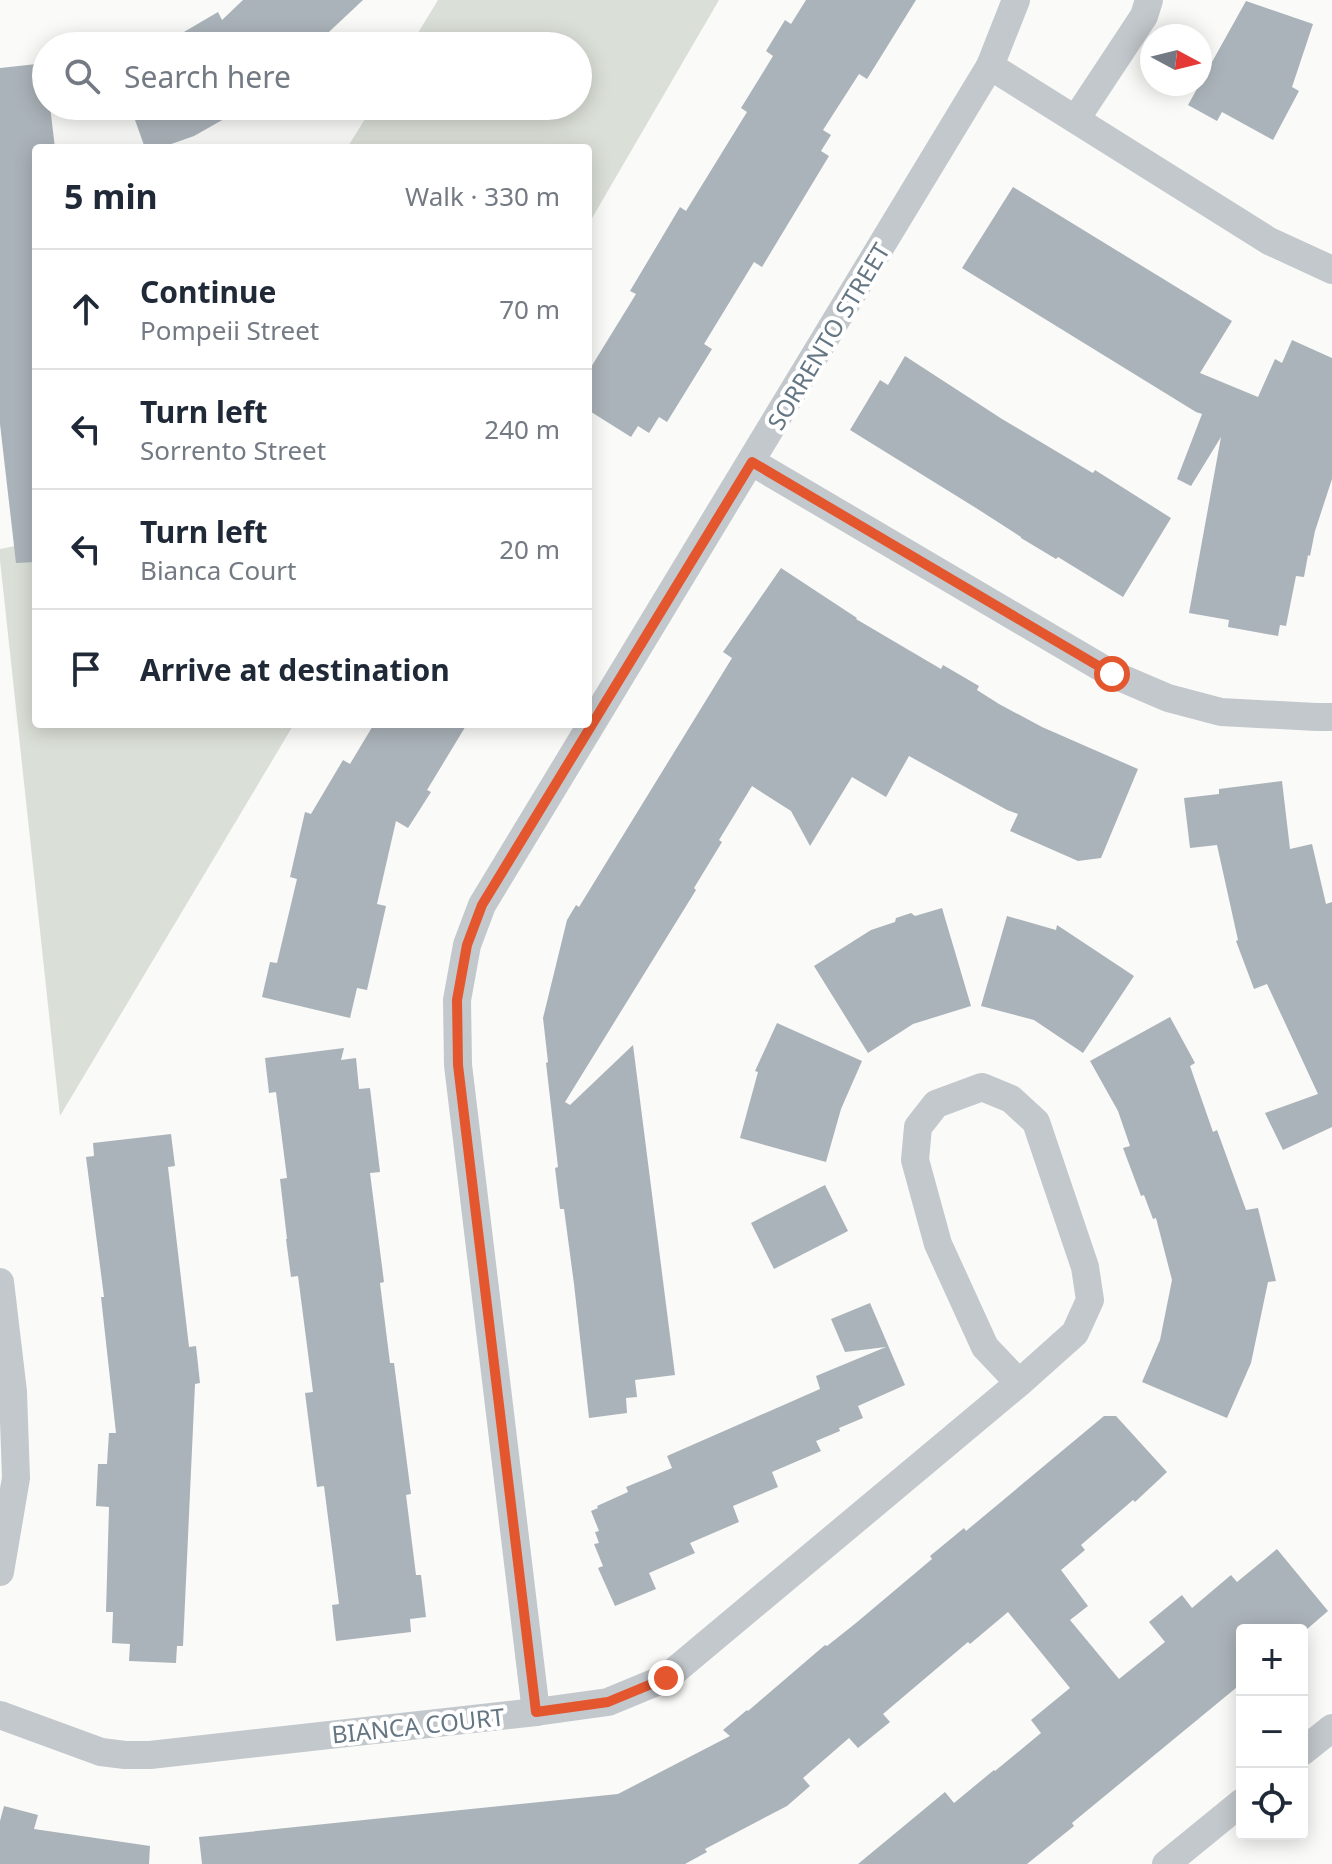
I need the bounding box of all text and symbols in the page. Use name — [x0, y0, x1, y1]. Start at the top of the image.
north arrow — [1140, 24, 1212, 96]
search box — [32, 32, 592, 120]
icon: search — [60, 54, 104, 98]
text: Search here — [124, 56, 291, 97]
text: 5 min — [64, 173, 158, 219]
text: Walk · 330 m — [405, 178, 560, 214]
street label: SORRENTO STREET — [759, 236, 897, 436]
text: Continue — [140, 271, 276, 312]
icon: ahead — [64, 287, 108, 331]
text: 70 m — [499, 291, 560, 327]
text: Pompeii Street — [140, 312, 319, 348]
text: Turn left — [140, 391, 268, 432]
icon: left — [64, 407, 108, 451]
text: 240 m — [484, 411, 560, 447]
text: Sorrento Street — [140, 432, 326, 468]
text: Turn left — [140, 511, 268, 552]
icon: left — [64, 527, 108, 571]
text: 20 m — [499, 531, 560, 567]
text: Bianca Court — [140, 552, 296, 588]
icon: arrive — [64, 647, 108, 691]
text: Arrive at destination — [140, 649, 450, 690]
route start — [1094, 656, 1130, 692]
map controls — [1236, 1624, 1308, 1840]
button: + — [1236, 1624, 1308, 1696]
route end — [648, 1660, 684, 1696]
button: − — [1236, 1696, 1308, 1768]
street label: BIANCA COURT — [330, 1699, 507, 1750]
button: locate — [1236, 1768, 1308, 1840]

